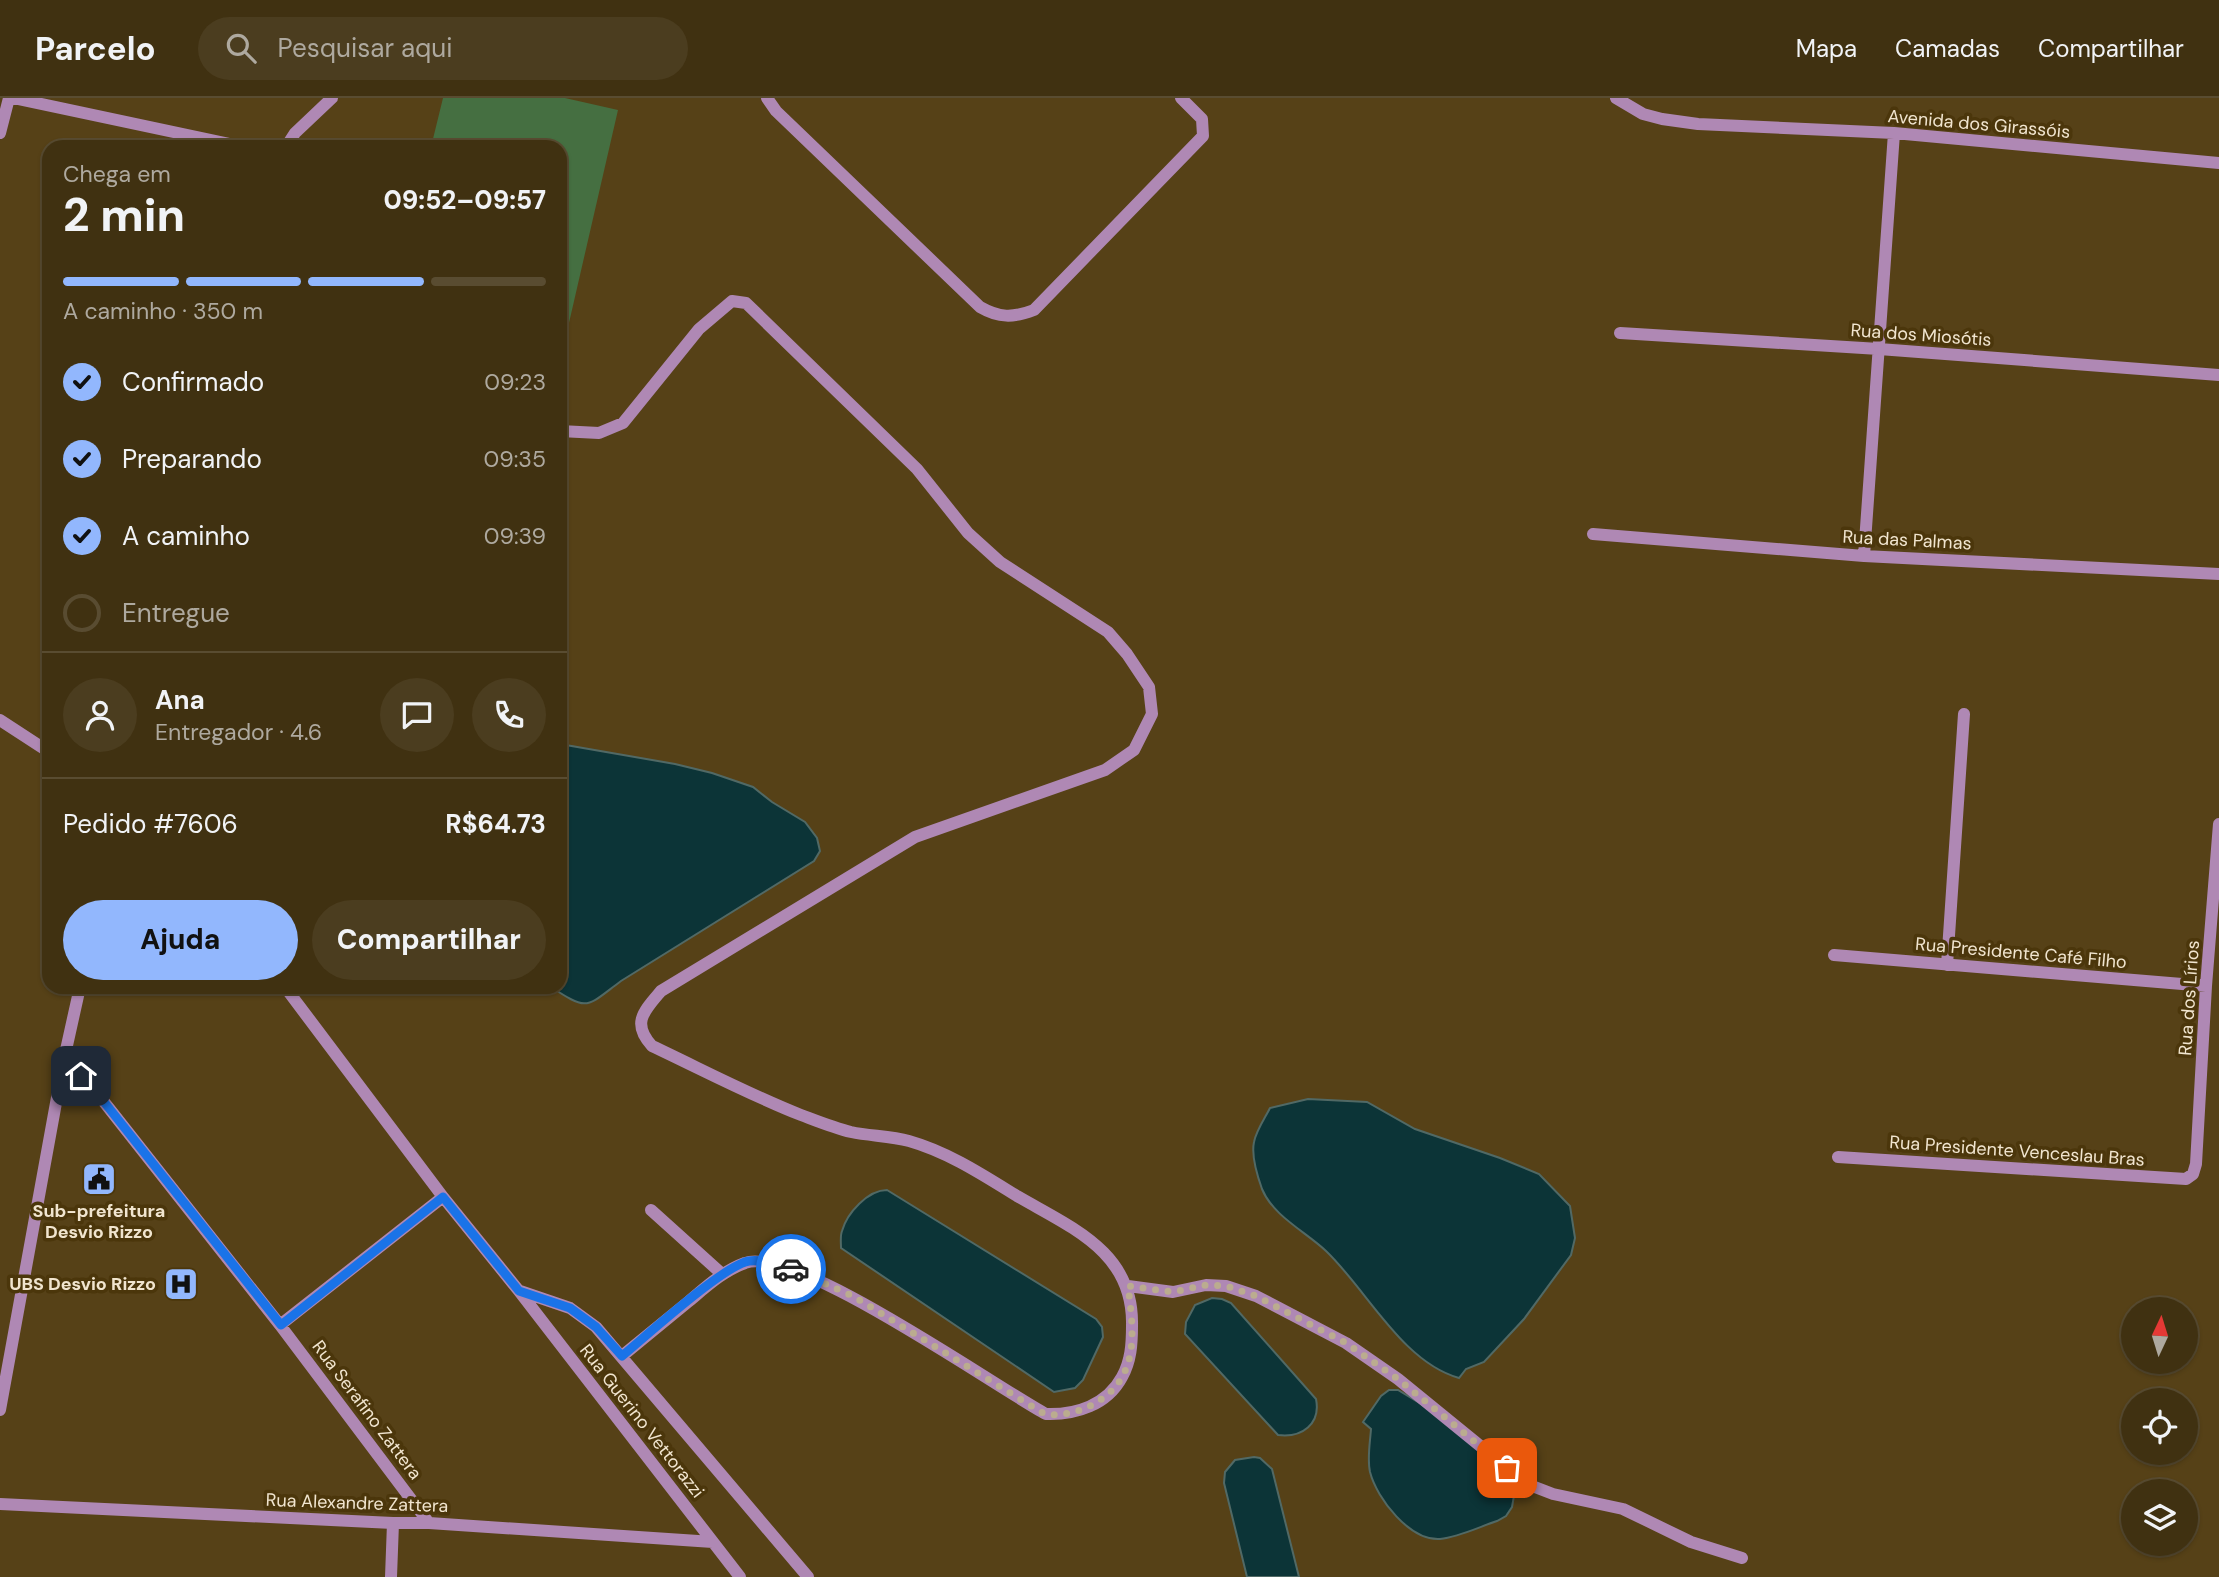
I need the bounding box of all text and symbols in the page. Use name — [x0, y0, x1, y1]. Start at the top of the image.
search box — [198, 17, 688, 80]
text: Parcelo — [35, 27, 156, 70]
icon: search — [222, 29, 260, 67]
text: Pesquisar aqui — [278, 31, 453, 65]
text: Mapa — [1796, 33, 1857, 64]
text: Camadas — [1895, 33, 2000, 64]
text: Compartilhar — [2038, 33, 2184, 64]
street label: Avenida dos Girassóis — [1887, 104, 2071, 144]
text: Chega em — [63, 159, 171, 189]
text: 09:52–09:57 — [384, 183, 546, 217]
text: 2 min — [63, 185, 185, 245]
text: A caminho · 350 m — [63, 296, 263, 326]
street label: Rua dos Miosótis — [1850, 318, 1992, 352]
icon: check — [63, 363, 101, 401]
text: Confirmado — [122, 365, 264, 399]
text: 09:23 — [484, 367, 546, 397]
icon: check — [63, 440, 101, 478]
text: Preparando — [122, 442, 262, 476]
text: 09:35 — [484, 444, 546, 474]
icon: check — [63, 517, 101, 555]
text: A caminho — [122, 519, 250, 553]
text: 09:39 — [484, 521, 546, 551]
street label: Rua das Palmas — [1842, 525, 1972, 555]
text: Entregue — [122, 596, 230, 630]
button: person — [63, 678, 137, 752]
button: chat — [380, 678, 454, 752]
button: phone — [472, 678, 546, 752]
text: Ana — [155, 683, 205, 717]
text: Entregador · 4.6 — [155, 717, 322, 747]
text: Pedido #7606 — [63, 807, 238, 841]
text: R$64.73 — [445, 807, 546, 841]
button: Ajuda — [63, 900, 298, 980]
button: Compartilhar — [312, 900, 546, 980]
street label: Rua Presidente Café Filho — [1914, 932, 2128, 974]
street label: Rua dos Lírios — [2173, 940, 2205, 1056]
pin — [51, 1046, 111, 1106]
icon: home — [62, 1057, 100, 1095]
street label: Rua Presidente Venceslau Bras — [1889, 1130, 2145, 1172]
public building icon: Sub-prefeitura Desvio Rizzo — [80, 1160, 118, 1198]
place label: Sub-prefeitura Desvio Rizzo — [33, 1199, 165, 1244]
courier — [756, 1234, 826, 1304]
icon: car — [772, 1250, 810, 1288]
hospital icon: UBS Desvio Rizzo — [162, 1265, 200, 1303]
place label: UBS Desvio Rizzo — [9, 1272, 156, 1296]
north arrow — [2121, 1297, 2198, 1374]
map controls — [2121, 1297, 2198, 1556]
street label: Rua Serafino Zattera — [307, 1336, 427, 1484]
street label: Rua Guerino Vettorazzi — [574, 1339, 710, 1503]
button: locate — [2121, 1388, 2198, 1465]
pin — [1477, 1438, 1537, 1498]
icon: bag — [1488, 1449, 1526, 1487]
button: layers — [2121, 1479, 2198, 1556]
street label: Rua Alexandre Zattera — [265, 1488, 449, 1518]

